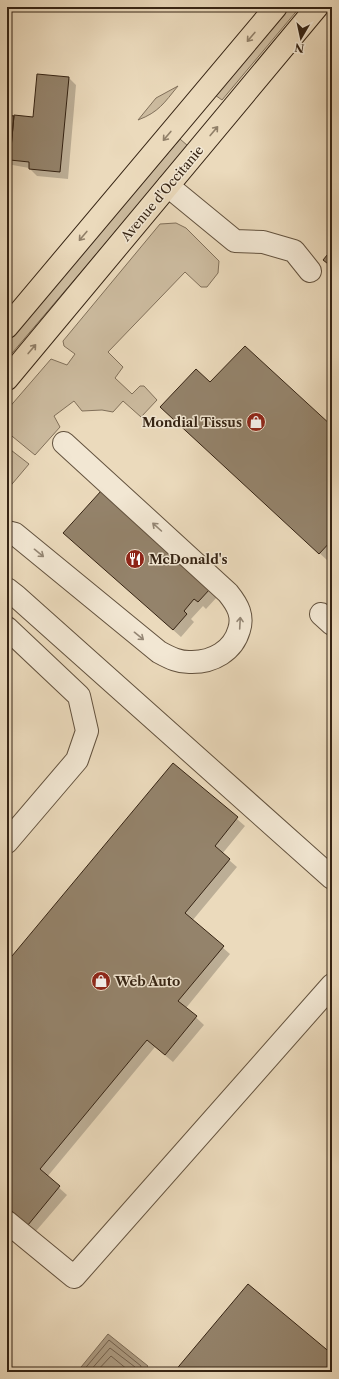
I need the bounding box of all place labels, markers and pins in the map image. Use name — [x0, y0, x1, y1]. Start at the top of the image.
shop icon: Mondial Tissus — [245, 411, 267, 433]
place label: Mondial Tissus — [142, 414, 242, 430]
restaurant icon: McDonald's — [124, 548, 146, 570]
place label: McDonald's — [149, 551, 228, 567]
shop icon: Web Auto — [90, 970, 112, 992]
place label: Web Auto — [114, 973, 180, 989]

